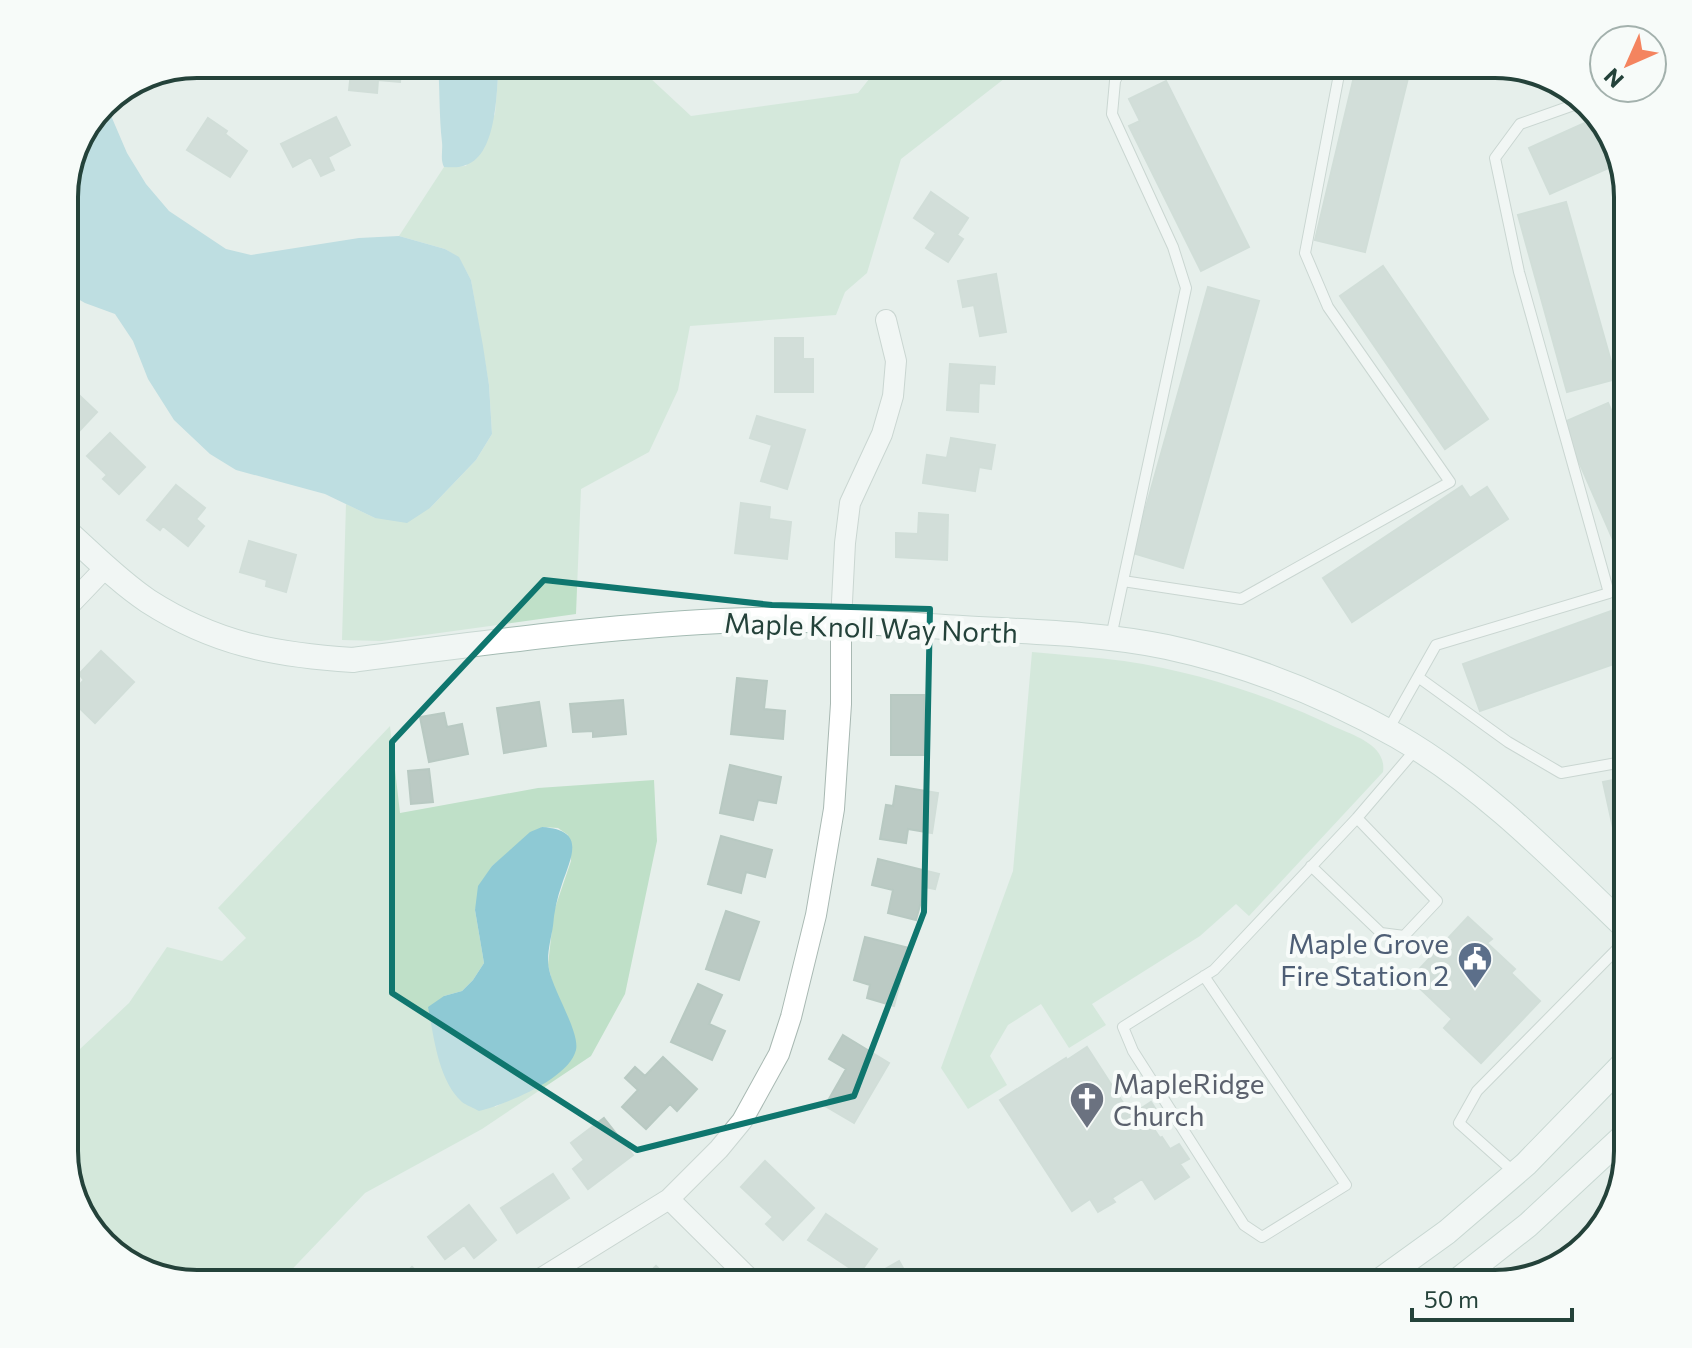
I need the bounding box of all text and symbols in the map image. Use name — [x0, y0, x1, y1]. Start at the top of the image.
north arrow — [1588, 24, 1668, 104]
text: N — [1598, 63, 1629, 94]
street label: Maple Knoll Way North — [724, 605, 1018, 649]
place label: Maple Grove Fire Station 2 — [1280, 926, 1449, 992]
public building icon: Maple Grove Fire Station 2 — [1456, 940, 1494, 990]
place label: MapleRidge Church — [1113, 1066, 1264, 1132]
church icon: MapleRidge Church — [1068, 1080, 1106, 1130]
scale bar — [1412, 1272, 1572, 1322]
text: 50 m — [1424, 1284, 1479, 1313]

